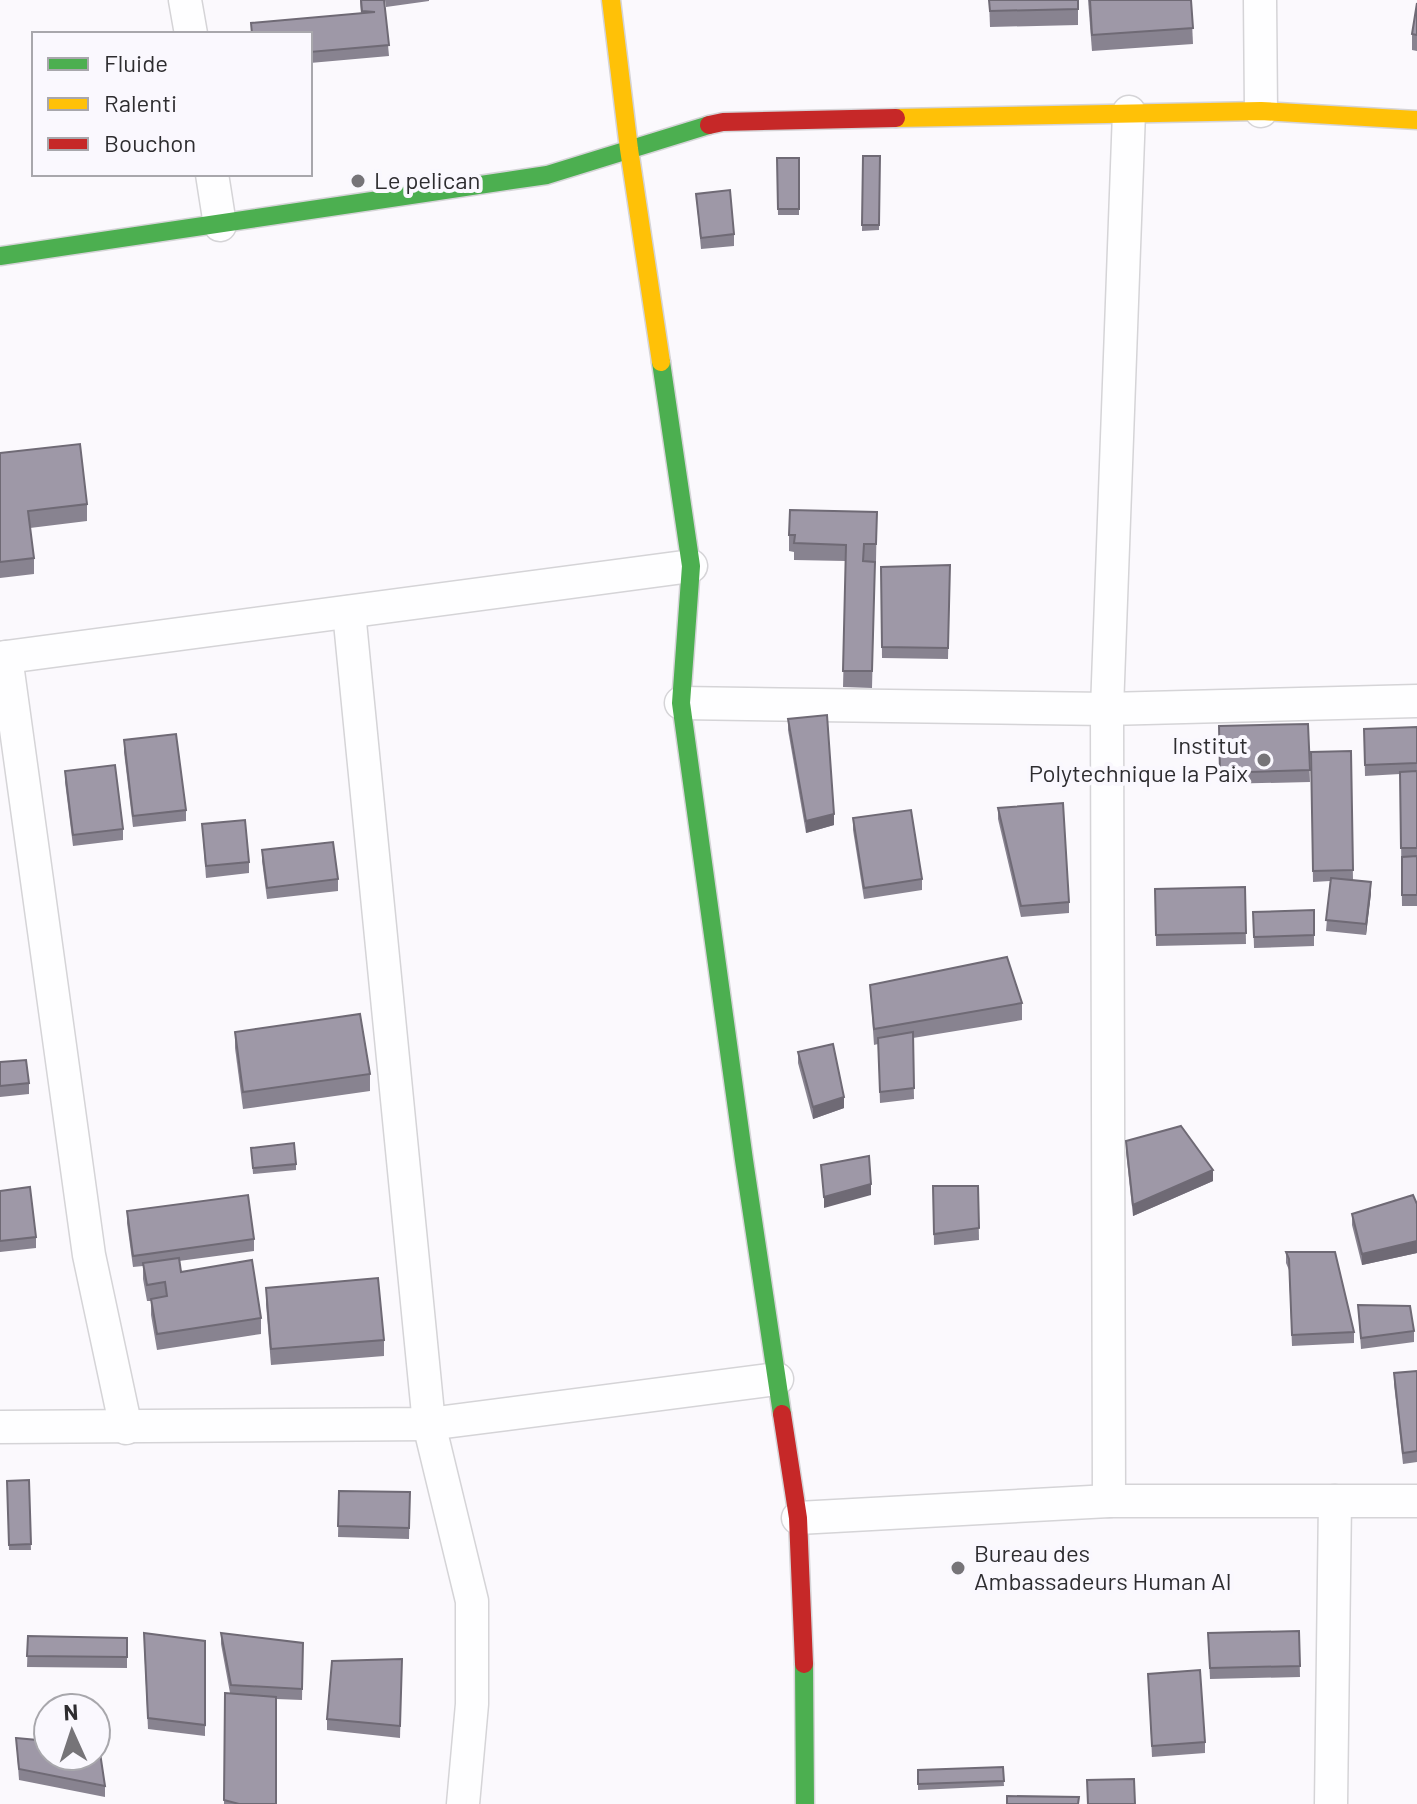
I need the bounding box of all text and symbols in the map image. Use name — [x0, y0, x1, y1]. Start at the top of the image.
legend — [32, 32, 312, 176]
text: Fluide — [104, 48, 168, 77]
text: Ralenti — [104, 88, 177, 117]
text: Bouchon — [104, 128, 196, 157]
place label: Le pelican — [374, 165, 480, 194]
marker: Le pelican — [349, 172, 367, 190]
place label: Institut Polytechnique la Paix — [1029, 730, 1248, 787]
marker: Institut Polytechnique la Paix — [1255, 751, 1273, 769]
place label: Bureau des Ambassadeurs Human AI — [974, 1538, 1232, 1595]
marker: Bureau des Ambassadeurs Human AI — [949, 1559, 967, 1577]
north arrow — [32, 1692, 112, 1772]
text: N — [63, 1698, 79, 1724]

